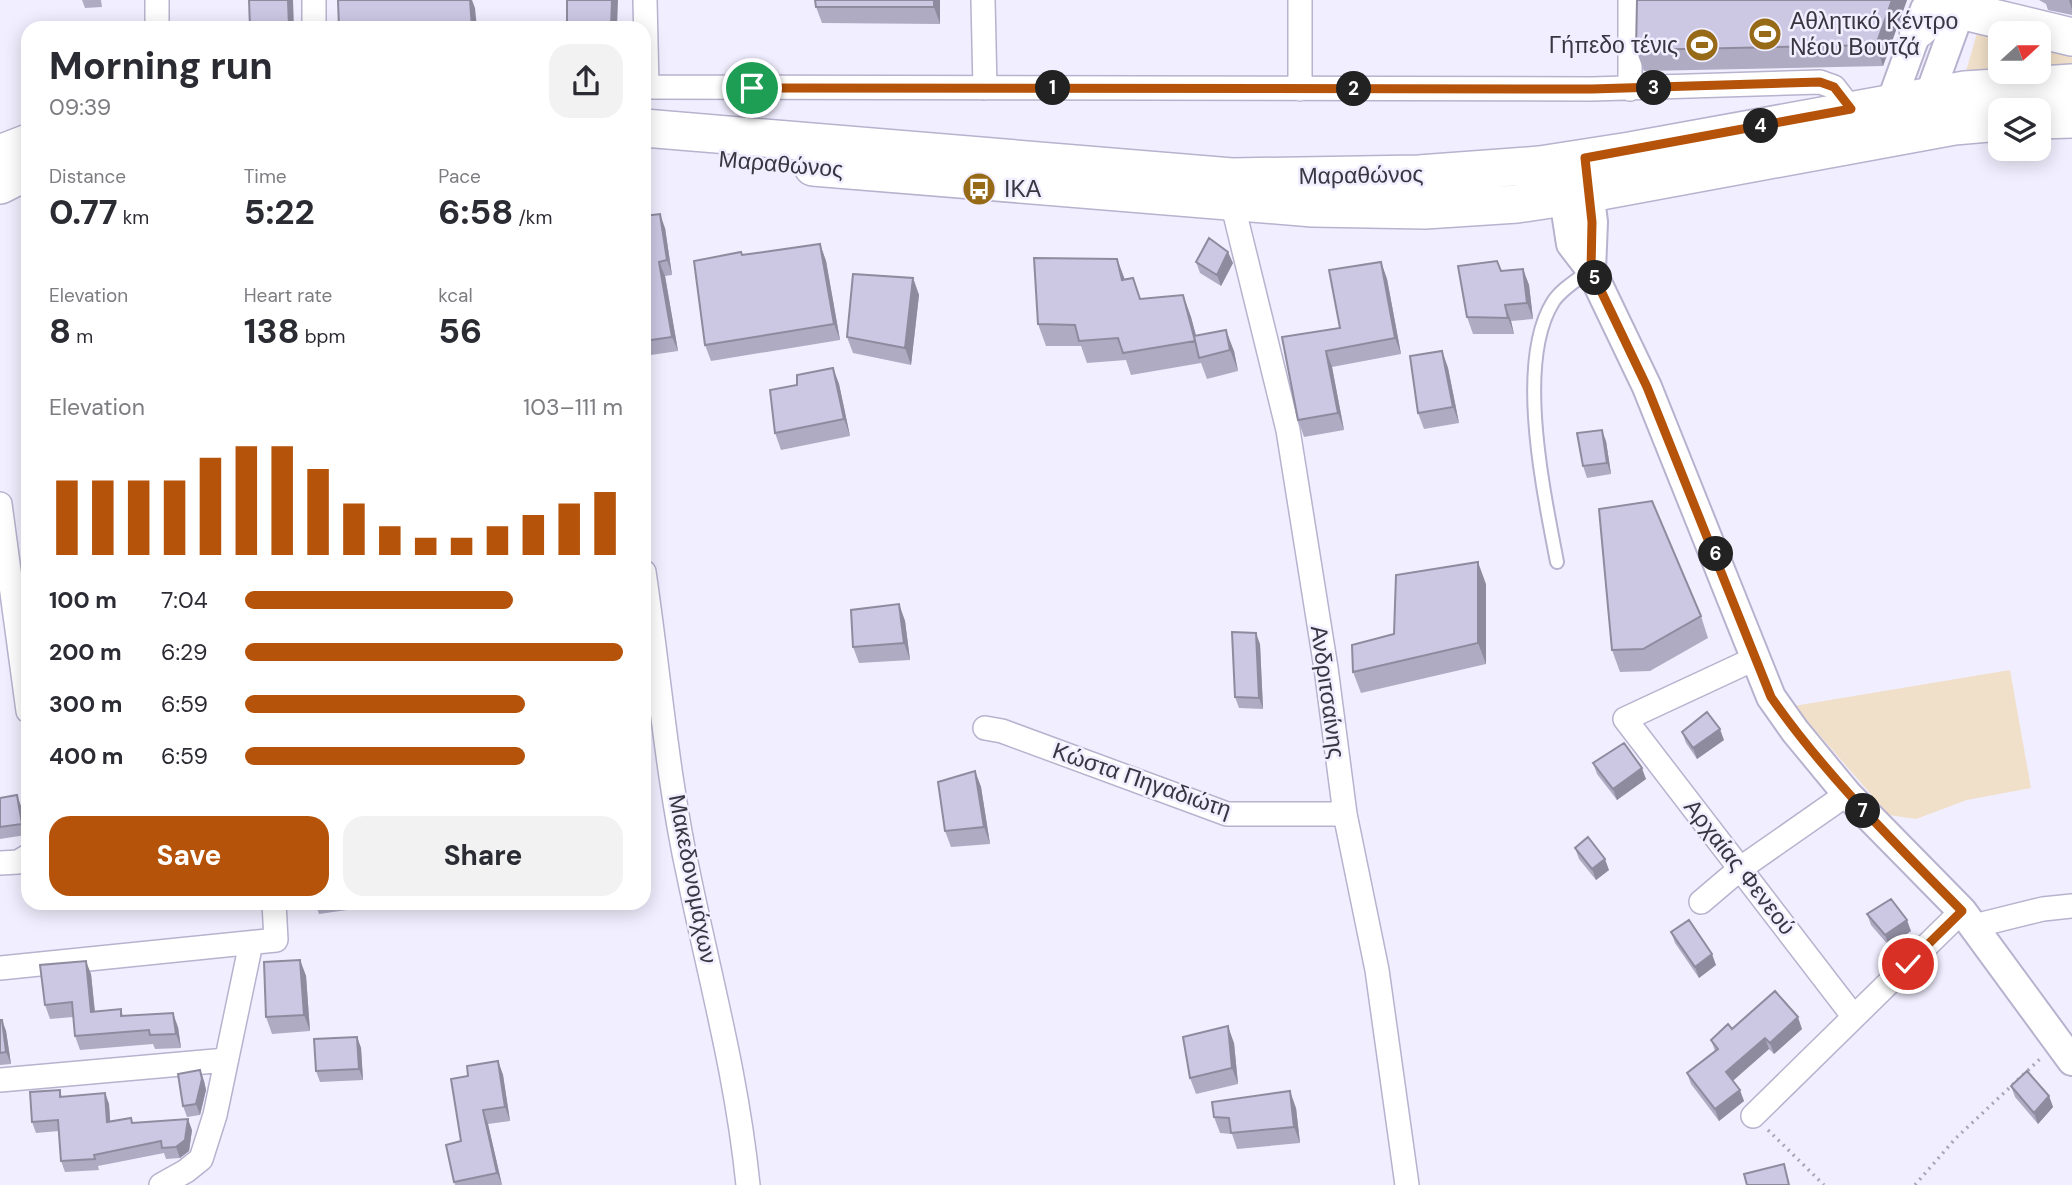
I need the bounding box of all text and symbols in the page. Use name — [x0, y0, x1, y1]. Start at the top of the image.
place label: Αθλητικό Κέντρο Νέου Βουτζά — [1790, 6, 1958, 62]
sports icon: Αθλητικό Κέντρο Νέου Βουτζά — [1746, 15, 1784, 53]
north arrow — [1988, 21, 2051, 84]
map controls — [1988, 21, 2051, 161]
sports icon: Γήπεδο τένις — [1683, 26, 1721, 64]
place label: Γήπεδο τένις — [1549, 30, 1678, 60]
text: Morning run — [49, 41, 273, 91]
button: share — [549, 44, 623, 118]
pin — [722, 58, 782, 118]
icon: arrive — [733, 69, 771, 107]
pin: 1 — [1036, 70, 1070, 106]
pin: 3 — [1636, 70, 1672, 106]
pin: 2 — [1336, 72, 1372, 106]
text: 1 — [1049, 75, 1056, 100]
text: 3 — [1648, 75, 1659, 100]
text: 2 — [1348, 76, 1359, 101]
text: 09:39 — [49, 92, 111, 122]
button: layers — [1988, 98, 2051, 161]
pin: 4 — [1744, 108, 1778, 144]
text: 4 — [1754, 113, 1767, 138]
street label: Μαραθώνος — [717, 144, 845, 184]
street label: Μαραθώνος — [1298, 159, 1424, 191]
text: Distance — [49, 164, 126, 189]
text: Time — [244, 164, 287, 189]
text: Pace — [438, 164, 481, 189]
bus stop icon: ΙΚΑ — [960, 170, 998, 208]
place label: ΙΚΑ — [1004, 174, 1042, 204]
text: 0.77 — [49, 189, 118, 235]
text: 5:22 — [244, 189, 315, 235]
text: 6:58 — [438, 189, 513, 235]
text: km — [118, 205, 149, 230]
text: /km — [513, 205, 552, 230]
pin: 5 — [1578, 260, 1612, 296]
text: 5 — [1589, 265, 1600, 290]
text: Elevation — [49, 283, 128, 308]
text: Heart rate — [244, 283, 332, 308]
text: kcal — [438, 283, 473, 308]
text: 8 — [49, 308, 71, 354]
text: 138 — [244, 308, 300, 354]
text: 56 — [438, 308, 482, 354]
text: m — [71, 324, 93, 349]
text: bpm — [300, 324, 345, 349]
text: Elevation — [49, 392, 145, 422]
text: 103–111 m — [523, 392, 623, 422]
pin: 6 — [1698, 536, 1734, 572]
text: 6 — [1709, 541, 1722, 566]
text: 100 m — [49, 585, 117, 615]
text: 7:04 — [161, 585, 208, 615]
street label: Ανδριτσαίνης — [1304, 623, 1352, 761]
text: 200 m — [49, 637, 122, 667]
text: 6:29 — [161, 637, 208, 667]
text: 300 m — [49, 689, 122, 719]
text: 6:59 — [161, 689, 208, 719]
street label: Κώστα Πηγαδιώτη — [1049, 735, 1235, 825]
text: 400 m — [49, 741, 123, 771]
text: 6:59 — [161, 741, 208, 771]
street label: Μακεδονομάχων — [662, 792, 724, 966]
street label: Αρχαίας Φενεού — [1678, 793, 1802, 941]
pin: 7 — [1846, 794, 1881, 828]
text: 7 — [1857, 798, 1868, 823]
button: Save — [49, 816, 329, 896]
button: Share — [343, 816, 623, 896]
pin — [1878, 934, 1938, 994]
icon: check — [1889, 945, 1927, 983]

